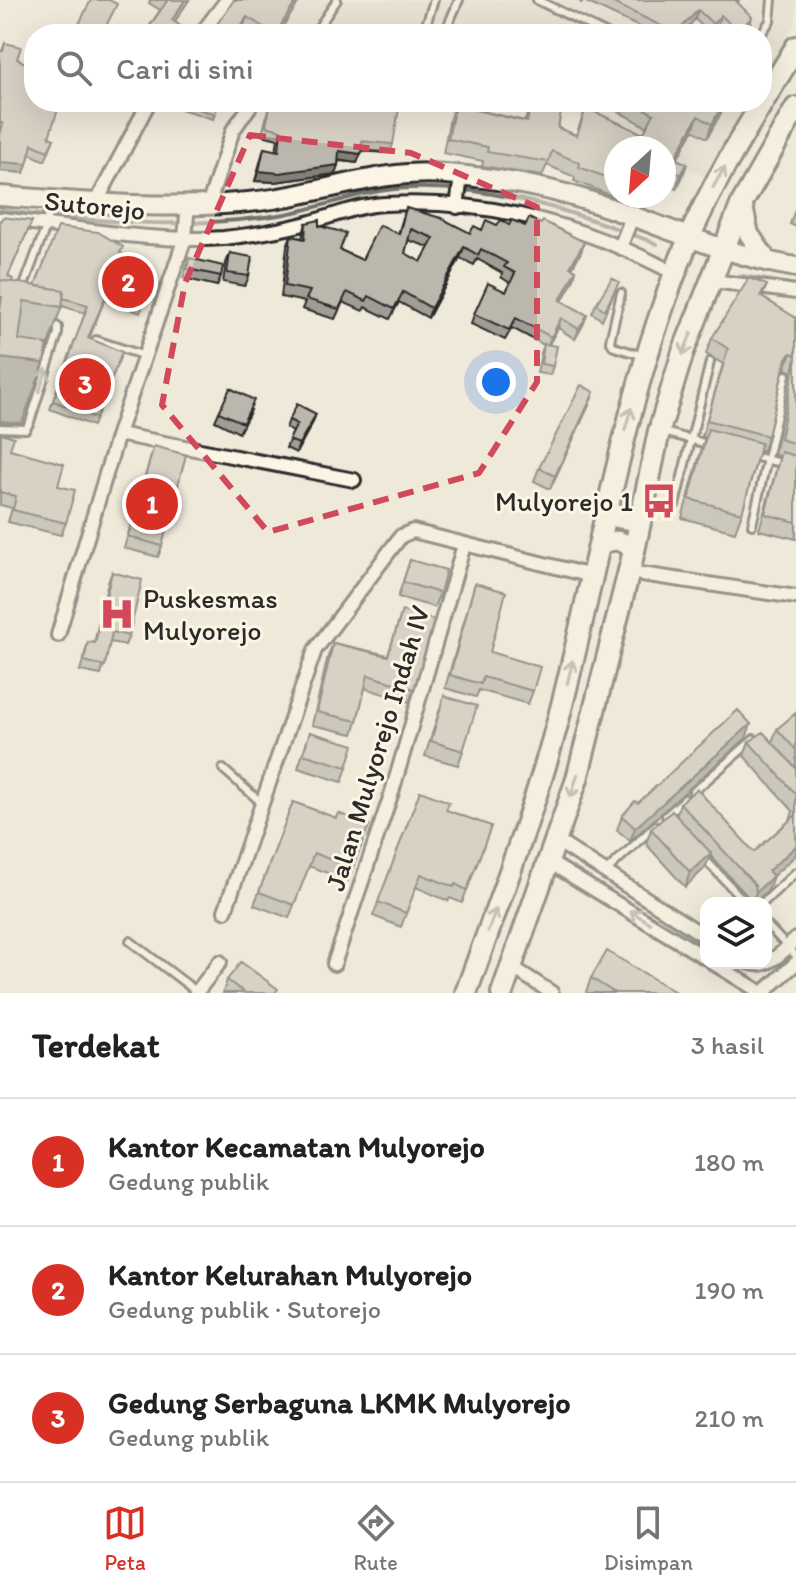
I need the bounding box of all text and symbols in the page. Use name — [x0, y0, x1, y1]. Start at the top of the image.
search box — [24, 24, 772, 112]
icon: search — [52, 46, 96, 90]
text: Cari di sini — [116, 50, 254, 87]
north arrow — [604, 136, 676, 208]
one-way arrow — [711, 166, 727, 189]
street label: Sutorejo — [43, 183, 147, 227]
pin: 2 — [102, 252, 154, 312]
one-way arrow — [679, 331, 693, 356]
pin: 3 — [59, 354, 111, 414]
your location — [476, 362, 516, 402]
one-way arrow — [36, 368, 51, 394]
one-way arrow — [621, 406, 636, 432]
pin: 1 — [126, 474, 178, 534]
bus stop icon: Mulyorejo 1 — [640, 482, 678, 520]
place label: Mulyorejo 1 — [495, 484, 633, 518]
place label: Puskesmas Mulyorejo — [143, 581, 278, 647]
hospital icon: Puskesmas Mulyorejo — [98, 595, 136, 633]
street label: Jalan Mulyorejo Indah IV — [317, 601, 437, 895]
one-way arrow — [563, 659, 578, 685]
one-way arrow — [566, 772, 581, 798]
map controls — [700, 897, 772, 969]
button: layers — [700, 897, 772, 969]
one-way arrow — [486, 908, 500, 933]
one-way arrow — [629, 909, 652, 925]
text: Terdekat — [32, 1025, 160, 1066]
text: 3 hasil — [691, 1029, 764, 1061]
text: Kantor Kecamatan Mulyorejo — [108, 1128, 485, 1165]
text: 1 — [52, 1146, 64, 1178]
text: 180 m — [694, 1146, 764, 1178]
text: Gedung publik — [108, 1165, 269, 1197]
text: Kantor Kelurahan Mulyorejo — [108, 1256, 472, 1293]
text: 2 — [51, 1274, 65, 1306]
text: 190 m — [695, 1274, 764, 1306]
text: Gedung publik · Sutorejo — [108, 1293, 381, 1325]
text: Gedung Serbaguna LKMK Mulyorejo — [108, 1384, 571, 1421]
text: 3 — [51, 1402, 65, 1434]
text: 210 m — [695, 1402, 764, 1434]
text: Gedung publik — [108, 1421, 269, 1453]
tab: Peta — [103, 1501, 147, 1576]
tab: Rute — [353, 1501, 398, 1576]
tab: Disimpan — [604, 1501, 693, 1576]

